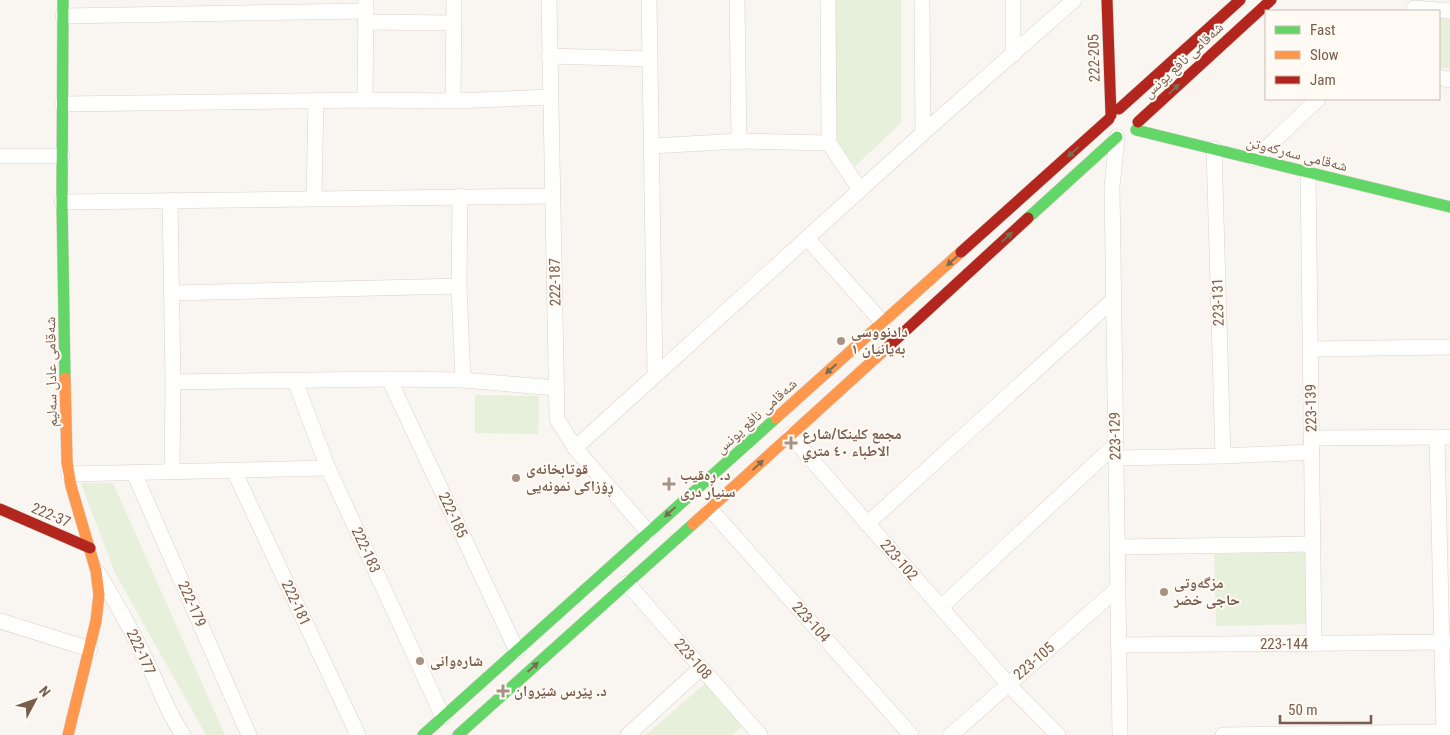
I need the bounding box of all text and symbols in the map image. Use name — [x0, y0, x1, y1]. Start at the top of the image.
legend — [1265, 10, 1440, 100]
street label: شەقامی نافع یونس — [1139, 18, 1228, 103]
text: Fast — [1310, 21, 1335, 39]
street label: 222-205 — [1084, 34, 1104, 82]
text: Slow — [1310, 46, 1339, 64]
text: Jam — [1310, 71, 1336, 89]
one-way arrow — [1167, 84, 1180, 95]
street label: شەقامی سەرکەوتن — [1244, 133, 1350, 176]
one-way arrow — [1067, 146, 1079, 158]
one-way arrow — [1001, 231, 1013, 243]
one-way arrow — [945, 255, 958, 266]
street label: 222-187 — [546, 258, 564, 306]
street label: 223-131 — [1208, 278, 1228, 326]
street label: شەقامی عادل سەلیم — [41, 316, 62, 427]
place label: دادنووسی بەیانیان ١ — [851, 323, 908, 358]
marker: دادنووسی بەیانیان ١ — [835, 335, 847, 347]
one-way arrow — [825, 363, 837, 374]
street label: شەقامی نافع یونس — [711, 375, 801, 458]
street label: 223-139 — [1302, 384, 1320, 432]
street label: 223-129 — [1106, 412, 1124, 460]
place label: مجمع كلينكا/شارع الاطباء ٤٠ متري — [802, 425, 902, 463]
marker: مجمع كلينكا/شارع الاطباء ٤٠ متري — [784, 436, 798, 450]
one-way arrow — [751, 459, 763, 471]
place label: قوتابخانەی ڕۆزاکی نمونەیی — [526, 460, 614, 498]
place label: د. ڕەقیب سنیار دری — [680, 466, 735, 501]
marker: قوتابخانەی ڕۆزاکی نمونەیی — [510, 472, 522, 484]
marker: د. ڕەقیب سنیار دری — [662, 477, 676, 491]
street label: 222-185 — [435, 489, 471, 541]
street label: 222-37 — [29, 499, 73, 531]
one-way arrow — [665, 506, 677, 518]
street label: 222-183 — [348, 524, 384, 576]
street label: 223-102 — [876, 536, 922, 584]
place label: مزگه‌وتی حاجی خضر — [1173, 574, 1240, 609]
street label: 222-181 — [278, 577, 314, 629]
street label: 222-179 — [174, 578, 210, 630]
marker: مزگه‌وتی حاجی خضر — [1158, 586, 1170, 598]
street label: 223-104 — [788, 598, 834, 646]
street label: 222-177 — [123, 626, 159, 678]
street label: 223-108 — [670, 635, 716, 683]
street label: 223-144 — [1260, 635, 1308, 653]
street label: 223-105 — [1010, 638, 1058, 684]
place label: شارەوانی — [430, 652, 483, 670]
marker: شارەوانی — [414, 655, 426, 667]
one-way arrow — [527, 662, 539, 673]
north arrow — [10, 675, 60, 725]
place label: د. پێرس شێروان — [514, 682, 607, 700]
text: N — [36, 683, 54, 700]
marker: د. پێرس شێروان — [496, 684, 510, 698]
scale bar — [1280, 692, 1371, 724]
text: 50 m — [1288, 701, 1318, 719]

